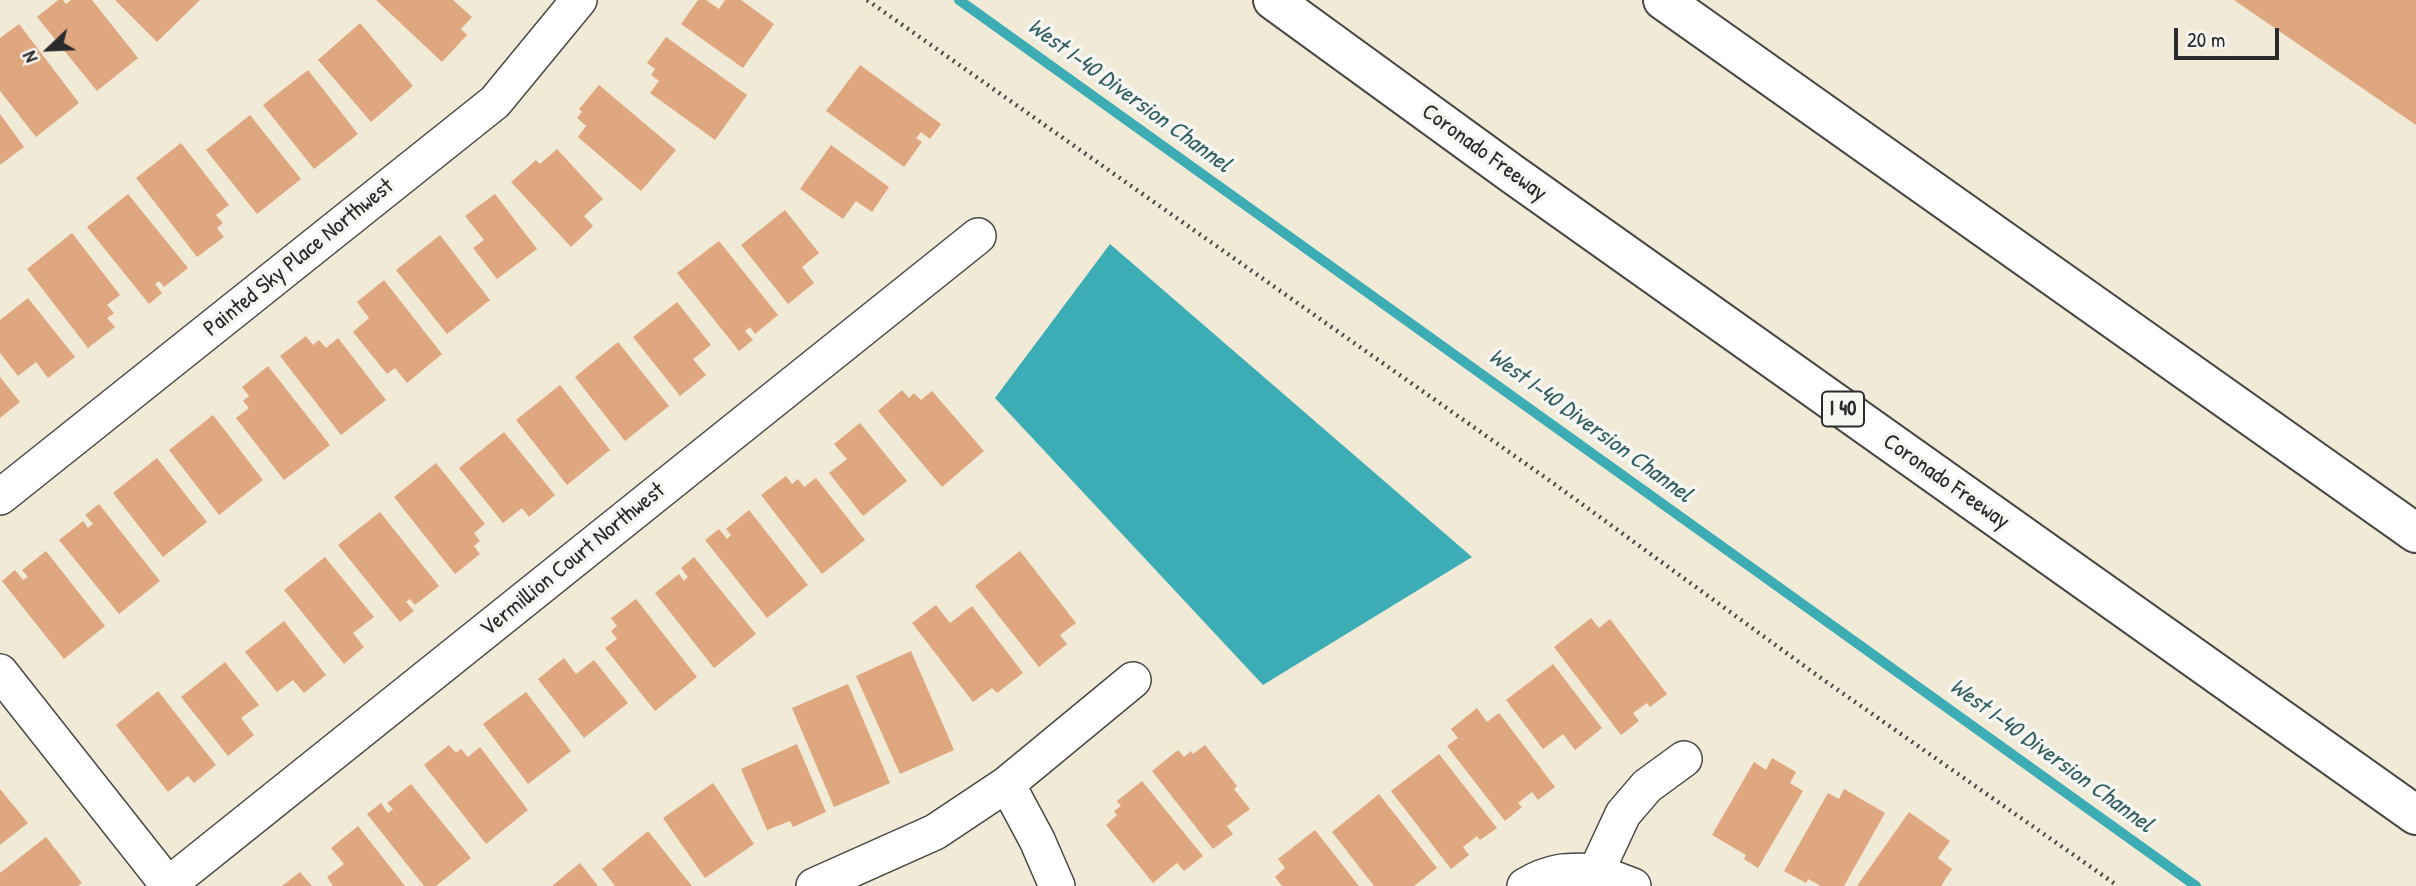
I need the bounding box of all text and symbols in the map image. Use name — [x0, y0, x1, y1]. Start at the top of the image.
water label: West I-40 Diversion Channel — [1022, 13, 1236, 179]
north arrow — [14, 14, 84, 84]
scale bar — [2178, 14, 2283, 58]
text: 20 m — [2187, 25, 2225, 54]
text: N — [16, 47, 44, 67]
street label: Coronado Freeway — [1416, 98, 1552, 208]
street label: Painted Sky Place Northwest — [199, 173, 399, 343]
water label: West I-40 Diversion Channel — [1483, 343, 1697, 509]
road number: I 40 — [1822, 392, 1864, 426]
street label: Coronado Freeway — [1877, 428, 2015, 536]
street label: Vermillion Court Northwest — [475, 477, 671, 643]
water label: West I-40 Diversion Channel — [1944, 673, 2158, 839]

